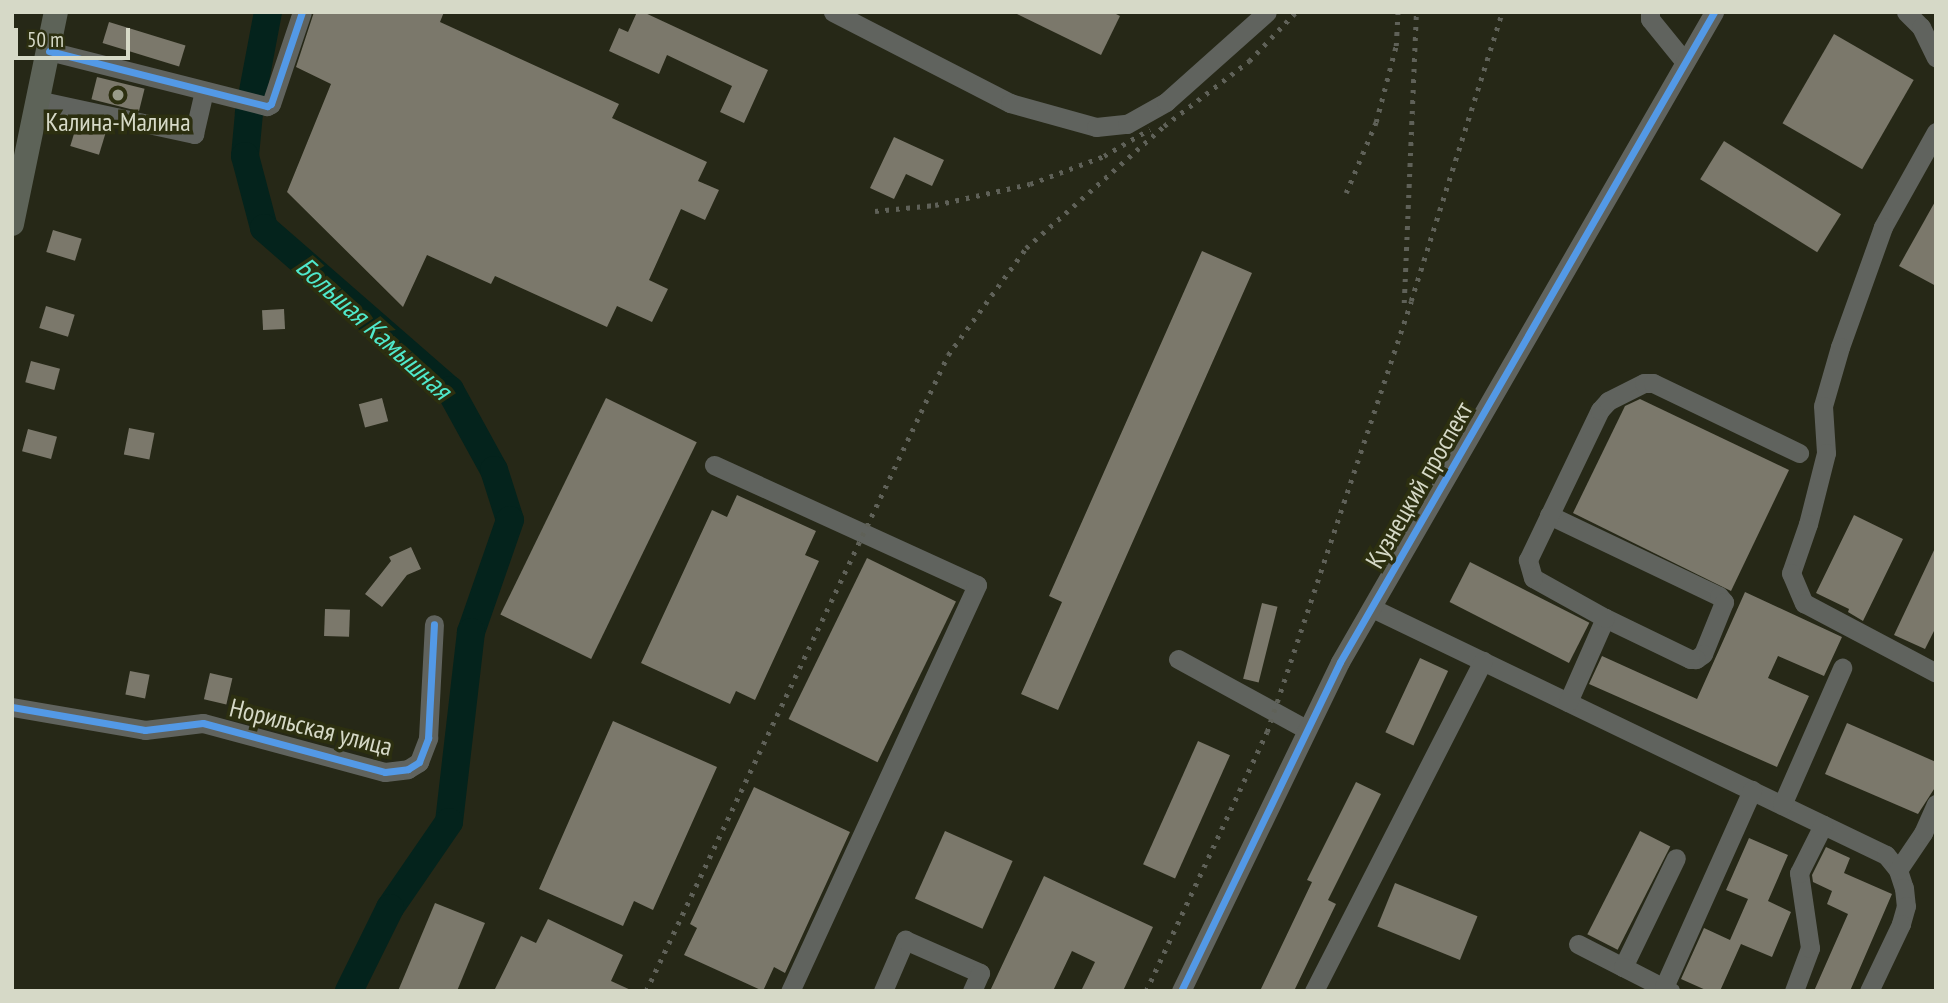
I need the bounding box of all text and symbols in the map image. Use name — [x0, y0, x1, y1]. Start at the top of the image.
scale bar — [18, 14, 133, 58]
text: 50 m — [27, 26, 64, 53]
marker: Калина-Малина — [110, 87, 126, 103]
place label: Калина-Малина — [45, 106, 191, 138]
water label: Большая Камышная — [290, 250, 458, 406]
street label: Кузнецкий проспект — [1359, 396, 1479, 574]
street label: Норильская улица — [226, 692, 396, 762]

